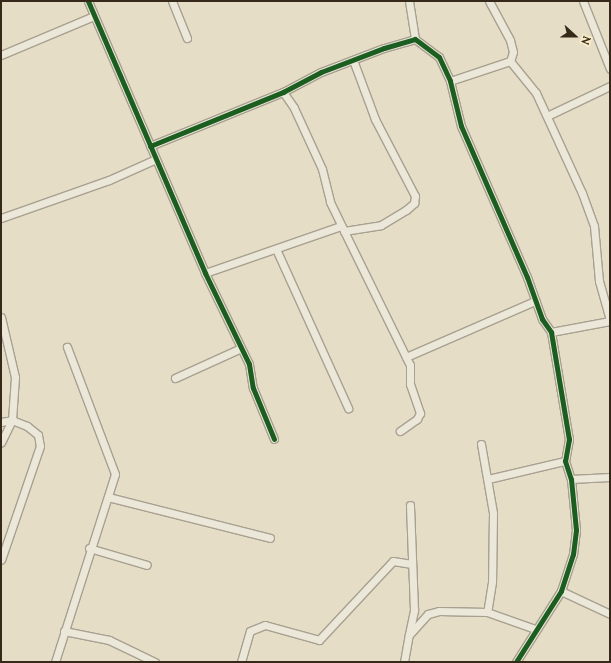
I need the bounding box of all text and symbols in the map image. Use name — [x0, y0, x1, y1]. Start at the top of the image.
north arrow — [555, 16, 595, 56]
text: N — [578, 34, 594, 47]

